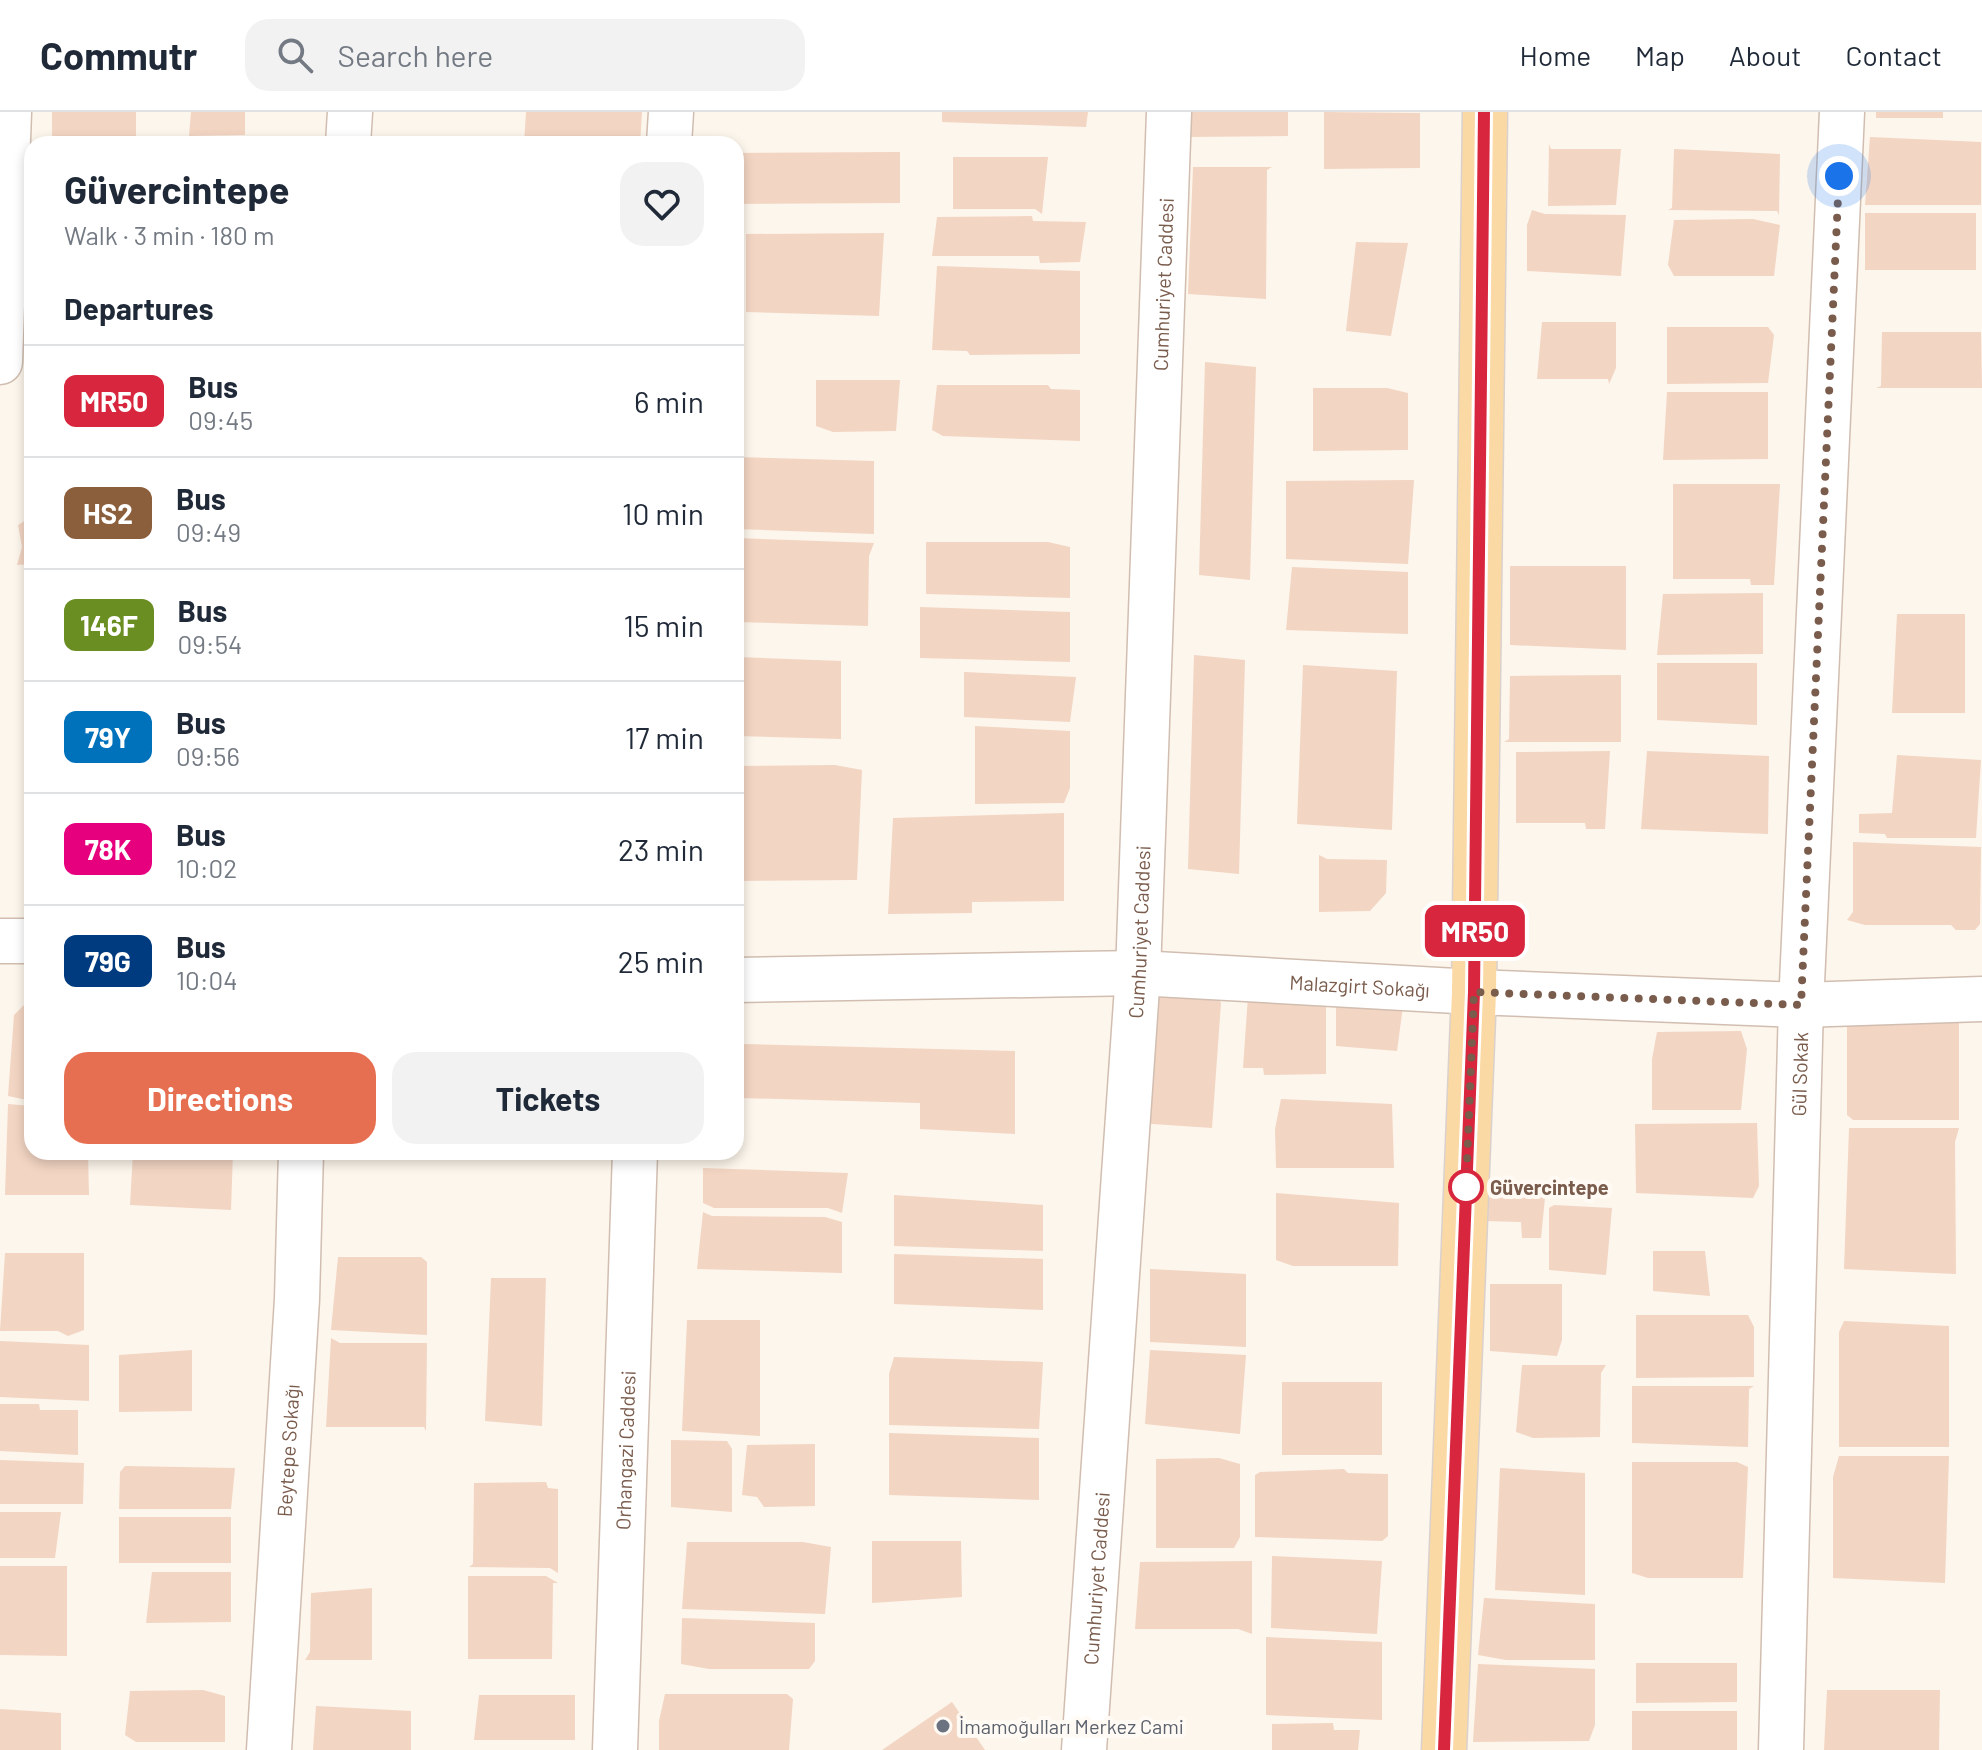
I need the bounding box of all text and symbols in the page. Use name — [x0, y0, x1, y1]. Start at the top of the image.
search box — [245, 19, 805, 91]
text: Commutr — [40, 32, 197, 78]
icon: search — [273, 33, 317, 77]
text: Search here — [337, 37, 493, 73]
text: Home — [1520, 38, 1591, 72]
text: Map — [1635, 38, 1685, 72]
text: About — [1729, 38, 1801, 72]
text: Contact — [1845, 38, 1942, 72]
your location — [1819, 156, 1859, 196]
button: heart — [620, 162, 704, 246]
text: Güvercintepe — [64, 166, 289, 212]
street label: Cumhuriyet Caddesi — [1148, 197, 1178, 371]
text: Walk · 3 min · 180 m — [64, 219, 274, 250]
text: Departures — [64, 290, 214, 326]
text: Bus — [188, 368, 238, 404]
text: 6 min — [634, 383, 704, 419]
text: MR50 — [80, 384, 148, 418]
text: 09:45 — [188, 404, 253, 435]
text: Bus — [176, 480, 226, 516]
text: 10 min — [622, 495, 704, 531]
text: HS2 — [83, 496, 133, 530]
text: 09:49 — [176, 516, 241, 547]
text: Bus — [178, 592, 227, 628]
text: 15 min — [623, 607, 704, 643]
text: 146F — [80, 608, 138, 642]
text: 09:54 — [178, 628, 242, 659]
text: Bus — [176, 704, 226, 740]
text: 17 min — [625, 719, 704, 755]
text: 79Y — [85, 720, 131, 754]
text: 09:56 — [176, 740, 240, 771]
text: Bus — [176, 816, 226, 852]
text: 23 min — [618, 831, 704, 867]
text: 78K — [85, 832, 131, 866]
street label: Cumhuriyet Caddesi — [1123, 845, 1155, 1019]
text: 10:02 — [176, 852, 237, 883]
line badge: MR50 — [1419, 905, 1531, 957]
text: MR50 — [1441, 914, 1509, 948]
text: Bus — [176, 928, 226, 964]
text: 25 min — [618, 943, 704, 979]
text: 79G — [85, 944, 131, 978]
text: 10:04 — [176, 964, 238, 995]
street label: Malazgirt Sokağı — [1289, 970, 1430, 1001]
street label: Gül Sokak — [1786, 1032, 1812, 1117]
button: Directions — [64, 1052, 376, 1144]
button: Tickets — [392, 1052, 704, 1144]
marker: Güvercintepe — [1449, 1170, 1483, 1204]
place label: Güvercintepe — [1490, 1175, 1609, 1199]
street label: Orhangazi Caddesi — [610, 1370, 640, 1530]
street label: Beytepe Sokağı — [271, 1383, 304, 1518]
street label: Cumhuriyet Caddesi — [1078, 1491, 1114, 1666]
place label: İmamoğulları Merkez Cami — [959, 1714, 1184, 1738]
marker: İmamoğulları Merkez Cami — [934, 1717, 952, 1735]

